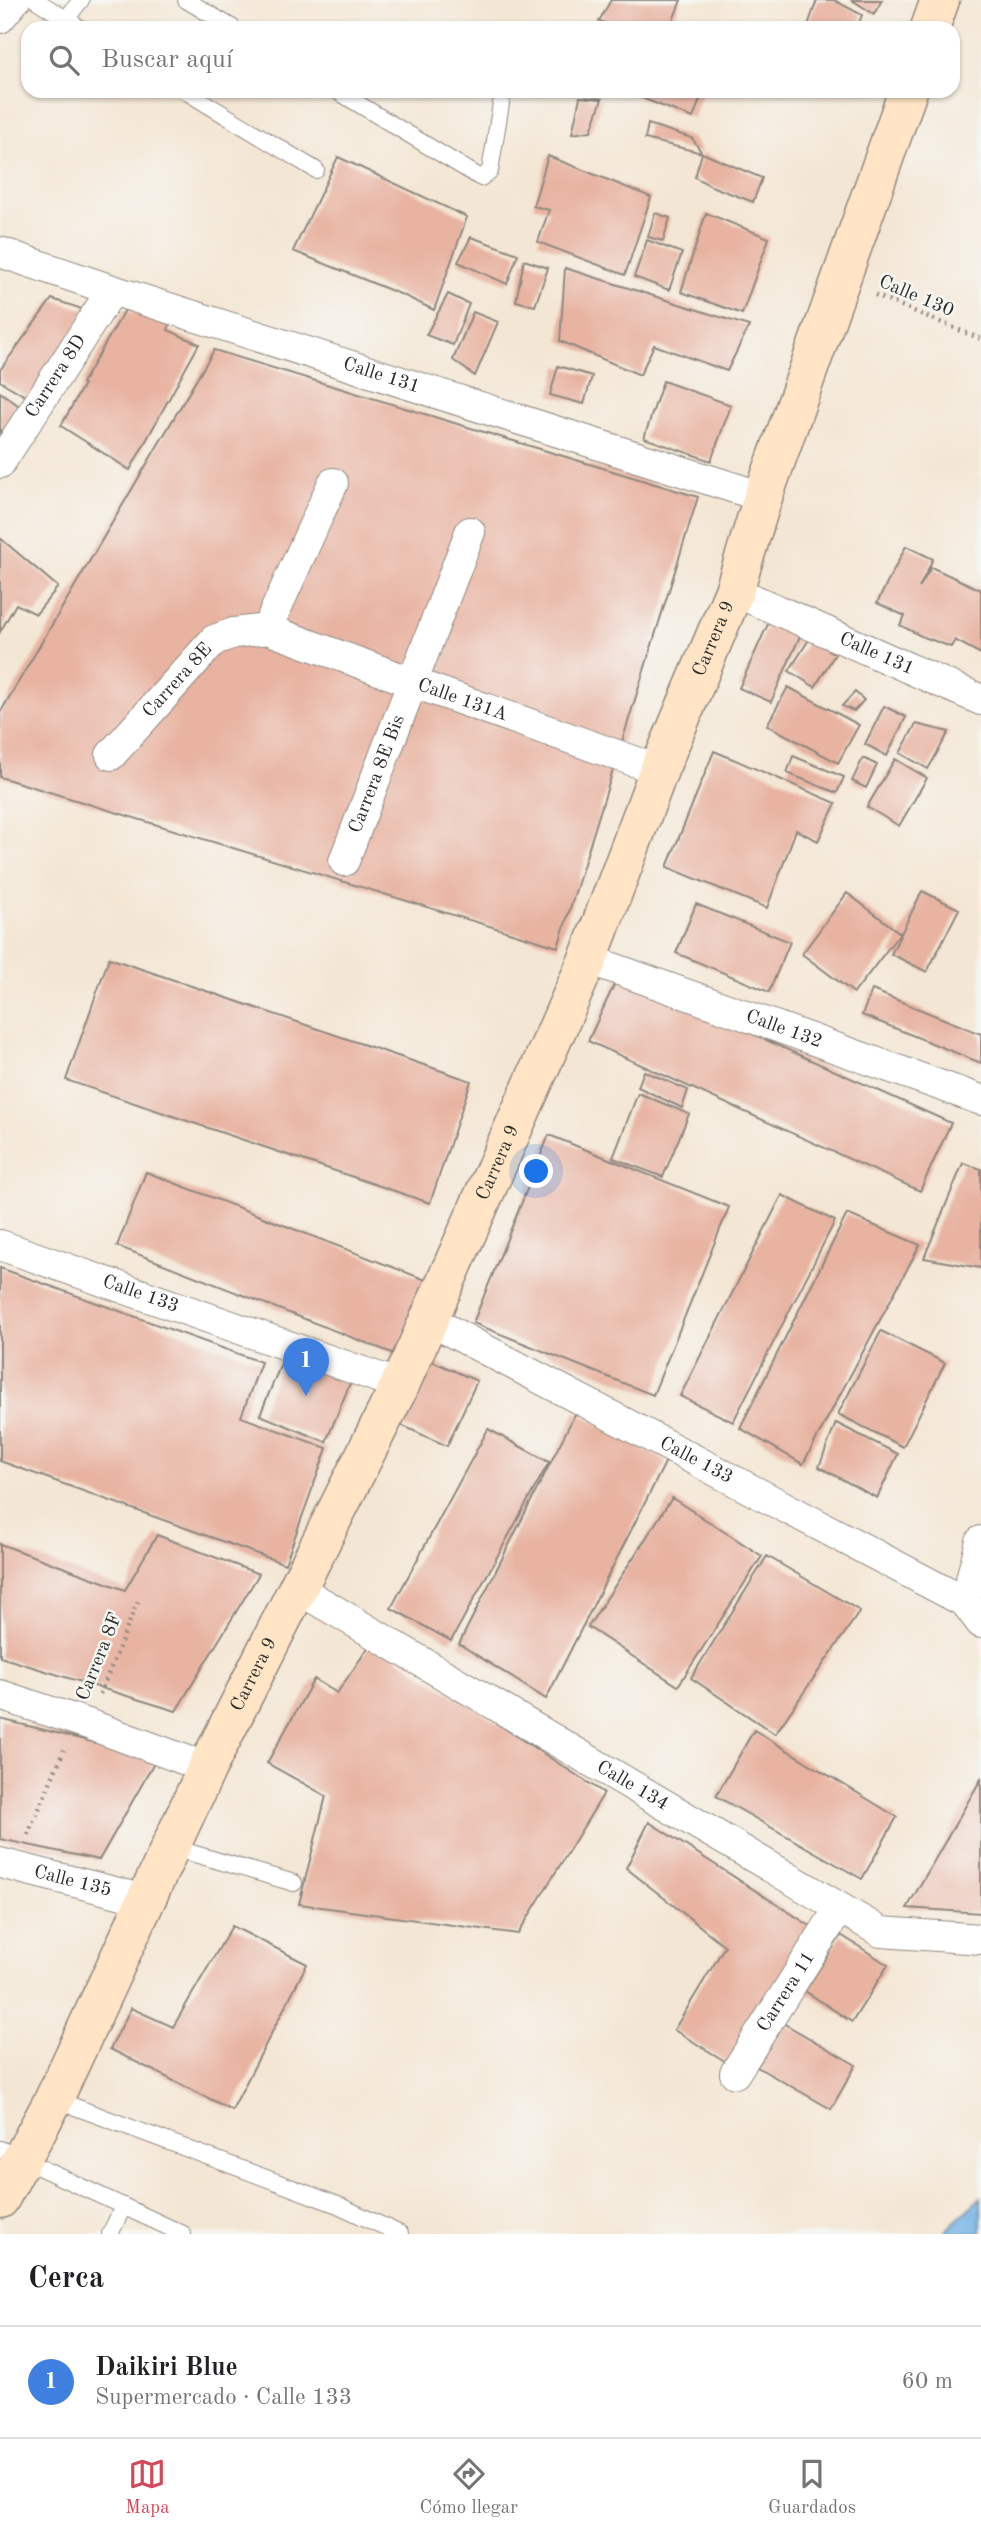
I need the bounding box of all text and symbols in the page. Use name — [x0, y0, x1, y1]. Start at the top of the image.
search box — [21, 21, 960, 98]
icon: search — [45, 41, 83, 79]
text: Buscar aquí — [101, 47, 233, 73]
street label: Calle 130 — [876, 273, 956, 321]
street label: Carrera 8D — [22, 332, 90, 422]
street label: Calle 131 — [341, 355, 422, 397]
street label: Carrera 9 — [690, 598, 738, 679]
street label: Calle 131 — [836, 629, 917, 679]
street label: Carrera 8E — [140, 639, 216, 722]
street label: Calle 131A — [415, 676, 510, 725]
street label: Carrera 8E Bis — [346, 712, 408, 836]
street label: Calle 132 — [743, 1007, 824, 1052]
street label: Carrera 9 — [473, 1122, 523, 1203]
your location — [519, 1154, 553, 1188]
street label: Calle 133 — [100, 1272, 181, 1316]
pin: 1 — [283, 1338, 329, 1396]
street label: Calle 133 — [656, 1434, 736, 1487]
street label: Carrera 8F — [74, 1610, 126, 1704]
street label: Carrera 9 — [228, 1634, 281, 1715]
street label: Calle 134 — [593, 1757, 672, 1814]
street label: Calle 135 — [32, 1862, 114, 1900]
street label: Carrera 11 — [754, 1948, 819, 2035]
text: Cerca — [28, 2264, 104, 2294]
text: Daikiri Blue — [95, 2355, 238, 2381]
text: 1 — [44, 2370, 58, 2393]
text: 60 m — [902, 2370, 953, 2393]
text: Supermercado · Calle 133 — [95, 2386, 352, 2409]
tab: Mapa — [125, 2455, 170, 2520]
tab: Cómo llegar — [420, 2455, 518, 2520]
tab: Guardados — [768, 2455, 856, 2520]

